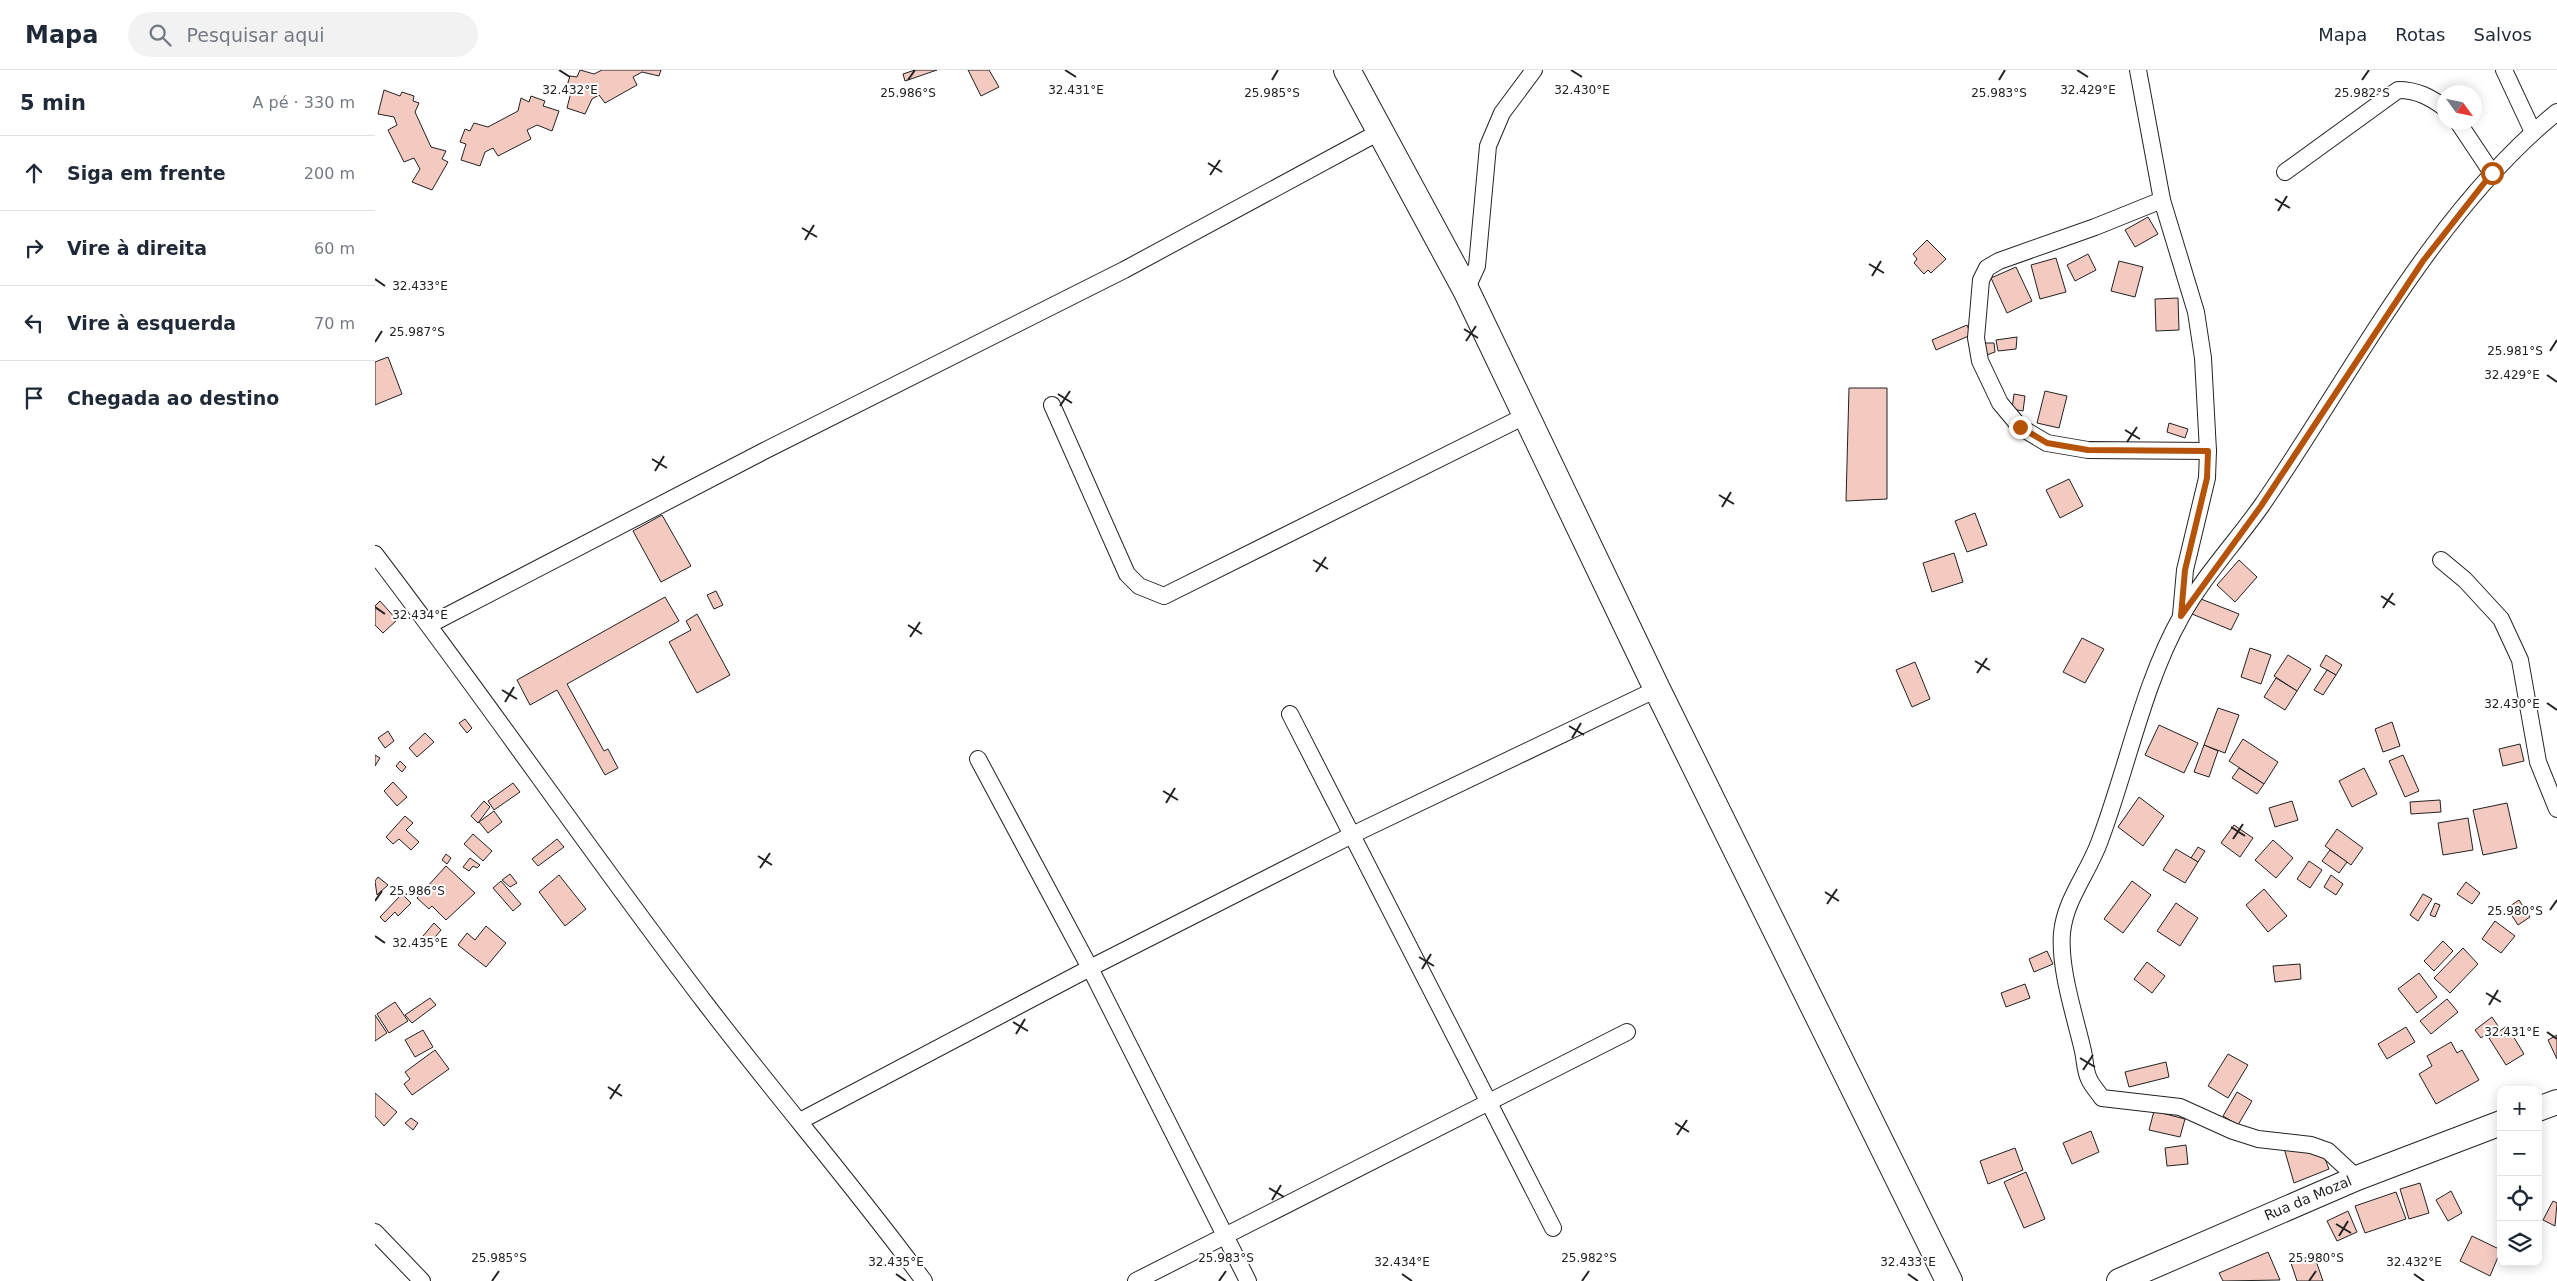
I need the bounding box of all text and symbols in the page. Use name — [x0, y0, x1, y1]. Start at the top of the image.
search box — [128, 12, 478, 57]
text: Mapa — [25, 21, 98, 49]
icon: search — [146, 21, 174, 49]
text: Pesquisar aqui — [186, 24, 325, 46]
text: Mapa — [2318, 24, 2367, 45]
text: Rotas — [2395, 24, 2446, 45]
text: Salvos — [2474, 24, 2532, 45]
text: 32.432°E — [542, 83, 598, 97]
text: 32.431°E — [1048, 83, 1104, 97]
text: 32.430°E — [1554, 83, 1610, 97]
text: 32.429°E — [2060, 83, 2116, 97]
north arrow — [2437, 85, 2482, 130]
text: 25.986°S — [880, 86, 936, 100]
text: 25.985°S — [1244, 86, 1300, 100]
text: 25.983°S — [1971, 86, 2027, 100]
text: 25.982°S — [2334, 86, 2390, 100]
text: 5 min — [20, 91, 86, 115]
text: A pé · 330 m — [253, 93, 355, 112]
icon: ahead — [20, 159, 48, 187]
text: Siga em frente — [67, 162, 226, 184]
route start — [2481, 162, 2504, 185]
text: 200 m — [304, 164, 355, 183]
icon: right — [20, 234, 48, 262]
text: Vire à direita — [67, 237, 207, 259]
text: 60 m — [314, 239, 355, 258]
text: 32.433°E — [392, 279, 448, 293]
icon: left — [20, 309, 48, 337]
text: Vire à esquerda — [67, 312, 236, 334]
text: 70 m — [314, 314, 355, 333]
text: 25.987°S — [389, 325, 445, 339]
text: 25.981°S — [2487, 344, 2543, 358]
text: 32.429°E — [2484, 368, 2540, 382]
icon: arrive — [20, 384, 48, 412]
text: Chegada ao destino — [67, 387, 279, 409]
route end — [2009, 416, 2032, 439]
text: 32.434°E — [392, 608, 448, 622]
text: 32.430°E — [2484, 697, 2540, 711]
text: 25.986°S — [389, 884, 445, 898]
text: 25.980°S — [2487, 904, 2543, 918]
text: 32.435°E — [392, 936, 448, 950]
text: 32.431°E — [2484, 1025, 2540, 1039]
map controls — [2497, 1086, 2542, 1266]
button: + — [2497, 1086, 2542, 1131]
button: − — [2497, 1131, 2542, 1176]
street label: Rua da Mozal — [2262, 1172, 2354, 1224]
button: locate — [2497, 1176, 2542, 1221]
button: layers — [2497, 1221, 2542, 1266]
text: 25.985°S — [471, 1251, 527, 1265]
text: 25.983°S — [1198, 1251, 1254, 1265]
text: 25.982°S — [1561, 1251, 1617, 1265]
text: 25.980°S — [2288, 1251, 2344, 1265]
text: 32.435°E — [868, 1255, 924, 1269]
text: 32.434°E — [1374, 1255, 1430, 1269]
text: 32.433°E — [1880, 1255, 1936, 1269]
text: 32.432°E — [2386, 1255, 2442, 1269]

